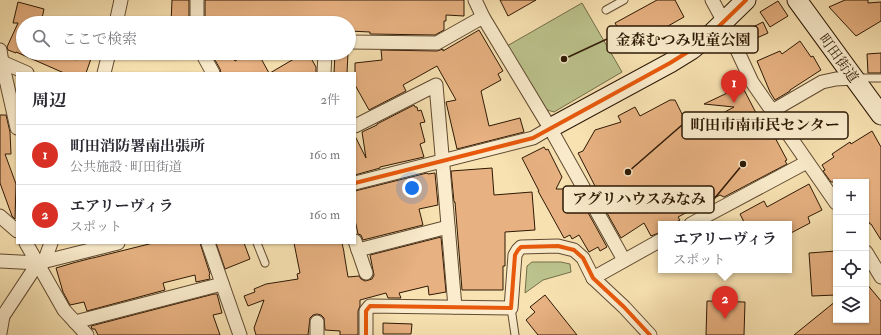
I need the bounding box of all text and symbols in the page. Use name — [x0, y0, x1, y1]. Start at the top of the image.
search box — [16, 16, 356, 60]
callout: 金森むつみ児童公園 — [607, 26, 758, 53]
icon: search — [30, 27, 52, 49]
text: ここで検索 — [62, 30, 137, 49]
text: 金森むつみ児童公園 — [615, 31, 751, 50]
street label: 町田街道 — [815, 31, 862, 86]
pin: 1 — [721, 70, 747, 103]
text: 周辺 — [32, 90, 66, 111]
text: 2件 — [320, 92, 340, 108]
callout: 町田市南市民センター — [682, 112, 848, 139]
text: 町田市南市民センター — [690, 116, 840, 135]
text: 町田消防署南出張所 — [70, 137, 205, 156]
text: 1 — [43, 147, 47, 163]
text: 160 m — [309, 147, 340, 163]
text: 公共施設 · 町田街道 — [70, 159, 182, 175]
your location — [402, 178, 422, 198]
map controls — [833, 179, 869, 323]
button: + — [833, 179, 869, 215]
callout: アグリハウスみなみ — [563, 186, 714, 213]
text: アグリハウスみなみ — [572, 190, 706, 209]
text: エアリーヴィラ — [70, 197, 174, 216]
text: 2 — [42, 207, 48, 223]
text: 160 m — [309, 207, 340, 223]
button: − — [833, 215, 869, 251]
text: スポット — [70, 219, 122, 235]
popup — [658, 221, 792, 273]
text: エアリーヴィラ — [673, 230, 777, 249]
button: locate — [833, 251, 869, 287]
text: スポット — [673, 252, 725, 268]
pin: 2 — [712, 286, 738, 319]
button: layers — [833, 287, 869, 323]

